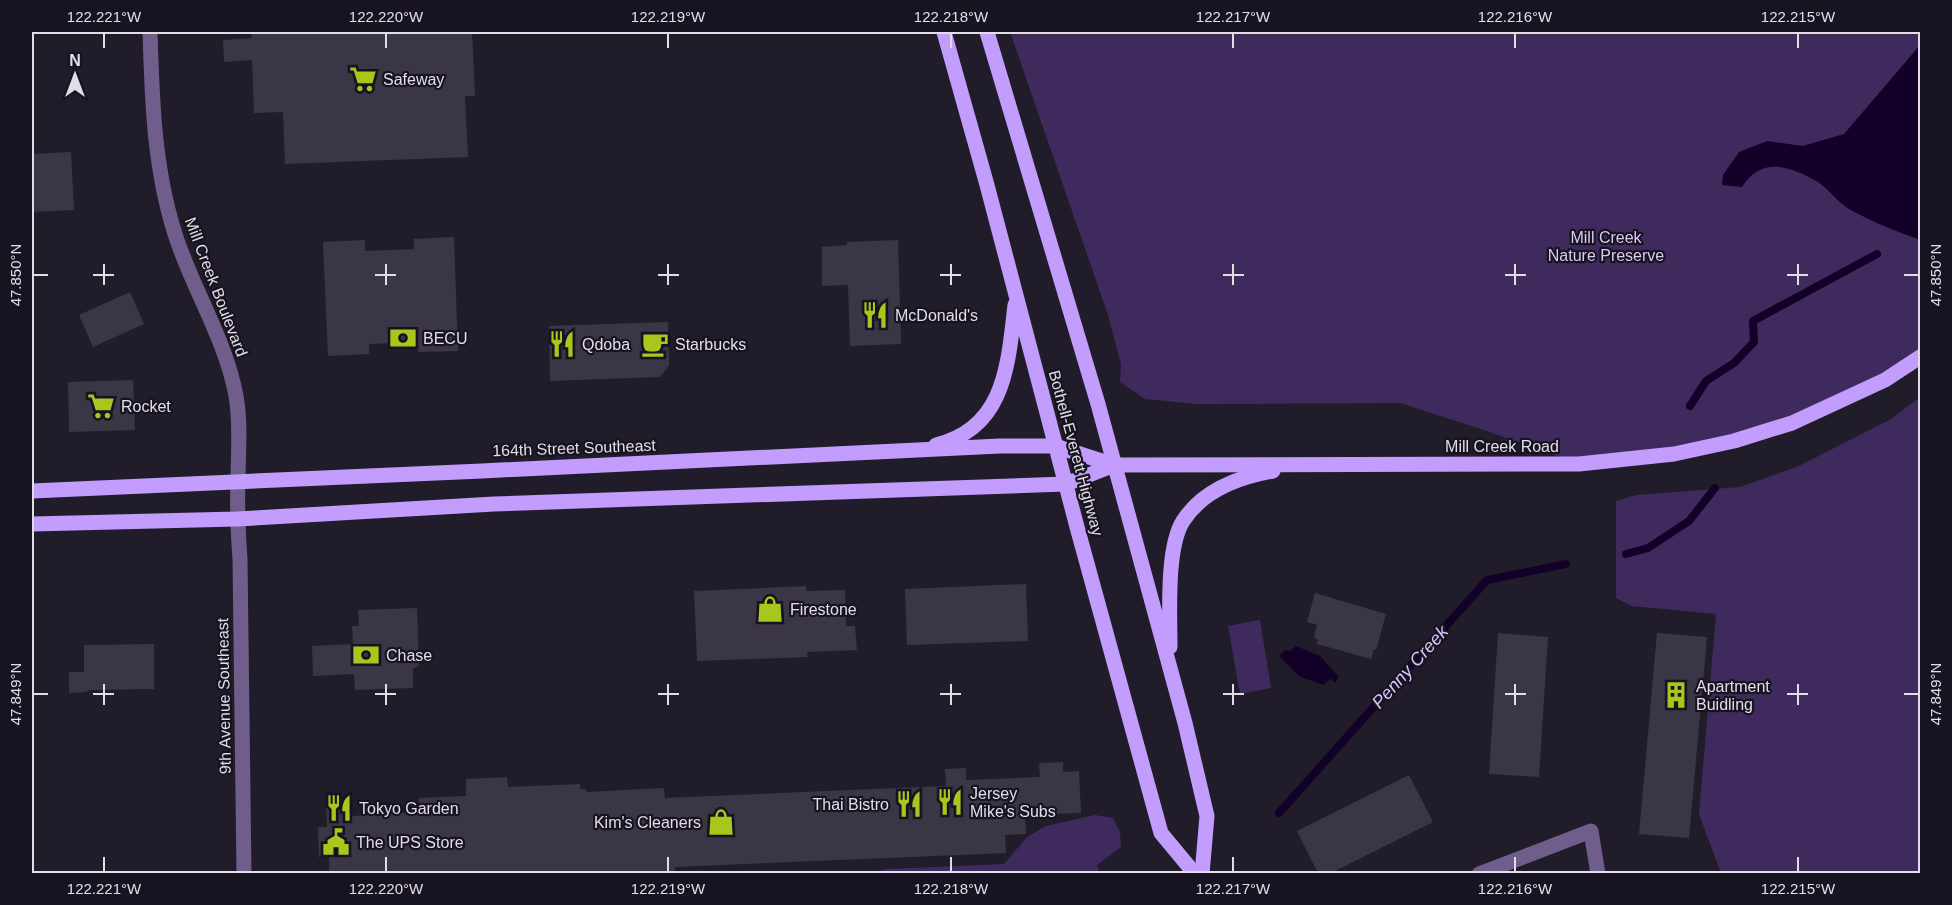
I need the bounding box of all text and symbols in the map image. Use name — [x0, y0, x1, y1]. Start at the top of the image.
text: 122.221°W — [67, 8, 142, 25]
text: 122.220°W — [349, 8, 424, 25]
text: 122.219°W — [631, 8, 706, 25]
text: 122.218°W — [914, 8, 989, 25]
text: 122.217°W — [1196, 8, 1271, 25]
text: 122.216°W — [1478, 8, 1553, 25]
text: 122.215°W — [1761, 8, 1836, 25]
north arrow — [45, 45, 105, 105]
text: N — [69, 52, 81, 69]
supermarket icon: Safeway — [348, 64, 378, 94]
place label: Safeway — [383, 71, 444, 88]
street label: Mill Creek Boulevard — [182, 215, 250, 359]
park label: Mill Creek Nature Preserve — [1548, 229, 1664, 264]
text: 47.850°N — [7, 244, 24, 306]
text: 47.850°N — [1927, 244, 1944, 306]
restaurant icon: McDonald's — [860, 300, 890, 330]
place label: McDonald's — [895, 307, 978, 324]
bank icon: BECU — [388, 323, 418, 353]
restaurant icon: Qdoba — [547, 329, 577, 359]
cafe icon: Starbucks — [640, 329, 670, 359]
place label: BECU — [423, 330, 467, 347]
place label: Qdoba — [582, 336, 630, 353]
place label: Starbucks — [675, 336, 746, 353]
street label: Bothell-Everett Highway — [1046, 368, 1106, 538]
supermarket icon: Rocket — [86, 391, 116, 421]
place label: Rocket — [121, 398, 171, 415]
street label: 164th Street Southeast — [492, 437, 657, 459]
street label: Mill Creek Road — [1445, 438, 1559, 455]
shop icon: Firestone — [755, 594, 785, 624]
place label: Firestone — [790, 601, 857, 618]
street label: 9th Avenue Southeast — [214, 617, 234, 774]
water label: Penny Creek — [1368, 621, 1453, 712]
bank icon: Chase — [351, 640, 381, 670]
place label: Chase — [386, 647, 432, 664]
text: 47.849°N — [7, 663, 24, 725]
text: 47.849°N — [1927, 663, 1944, 725]
place label: Apartment Buidling — [1696, 678, 1770, 713]
building icon: Apartment Buidling — [1661, 680, 1691, 710]
place label: Jersey Mike's Subs — [970, 785, 1056, 820]
restaurant icon: Jersey Mike's Subs — [935, 787, 965, 817]
restaurant icon: Thai Bistro — [894, 789, 924, 819]
restaurant icon: Tokyo Garden — [324, 793, 354, 823]
place label: Thai Bistro — [813, 796, 889, 813]
place label: Tokyo Garden — [359, 800, 459, 817]
shop icon: Kim's Cleaners — [706, 807, 736, 837]
place label: Kim's Cleaners — [594, 814, 701, 831]
public building icon: The UPS Store — [321, 827, 351, 857]
place label: The UPS Store — [356, 834, 464, 851]
text: 122.221°W — [67, 880, 142, 897]
text: 122.220°W — [349, 880, 424, 897]
text: 122.219°W — [631, 880, 706, 897]
text: 122.218°W — [914, 880, 989, 897]
text: 122.217°W — [1196, 880, 1271, 897]
text: 122.216°W — [1478, 880, 1553, 897]
text: 122.215°W — [1761, 880, 1836, 897]

